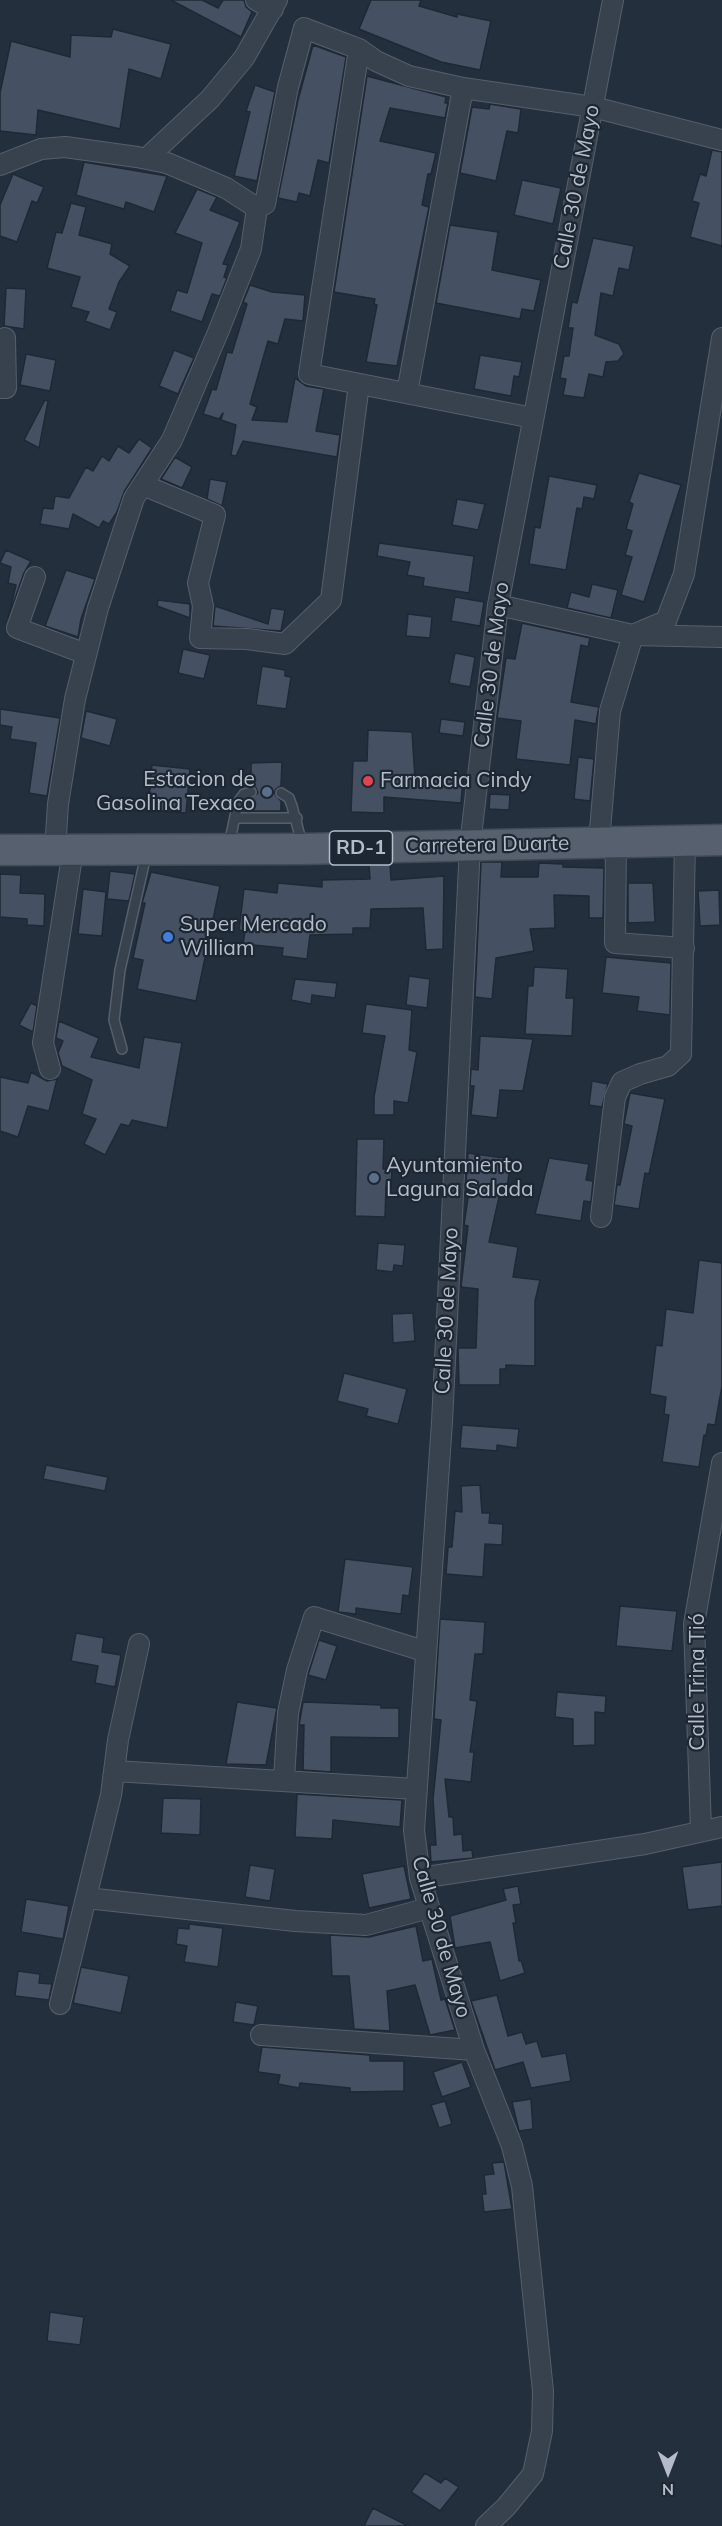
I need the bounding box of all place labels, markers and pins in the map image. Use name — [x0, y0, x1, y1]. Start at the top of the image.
place label: Estacion de Gasolina Texaco — [96, 767, 255, 817]
place label: Farmacia Cindy — [380, 768, 532, 794]
marker: Farmacia Cindy — [361, 774, 375, 788]
marker: Estacion de Gasolina Texaco — [260, 785, 274, 799]
place label: Super Mercado William — [180, 912, 327, 962]
marker: Super Mercado William — [161, 930, 175, 944]
place label: Ayuntamiento Laguna Salada — [386, 1153, 534, 1203]
marker: Ayuntamiento Laguna Salada — [367, 1171, 381, 1185]

